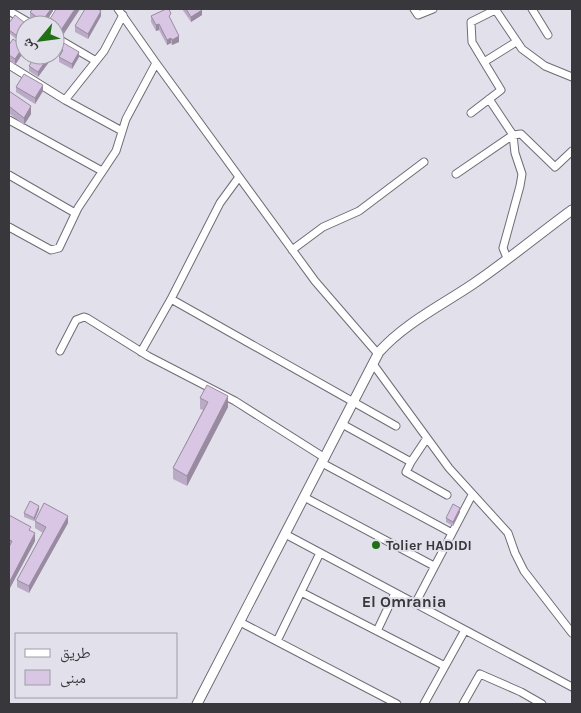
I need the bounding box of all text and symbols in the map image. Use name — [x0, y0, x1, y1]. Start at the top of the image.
north arrow — [15, 15, 65, 65]
text: ش — [18, 35, 40, 57]
place label: Tolier HADIDI — [386, 537, 472, 554]
marker: Tolier HADIDI — [370, 539, 382, 551]
district label: El Omrania — [362, 592, 446, 611]
legend — [15, 633, 178, 698]
text: طريق — [60, 644, 91, 663]
text: مبنى — [60, 669, 86, 688]

